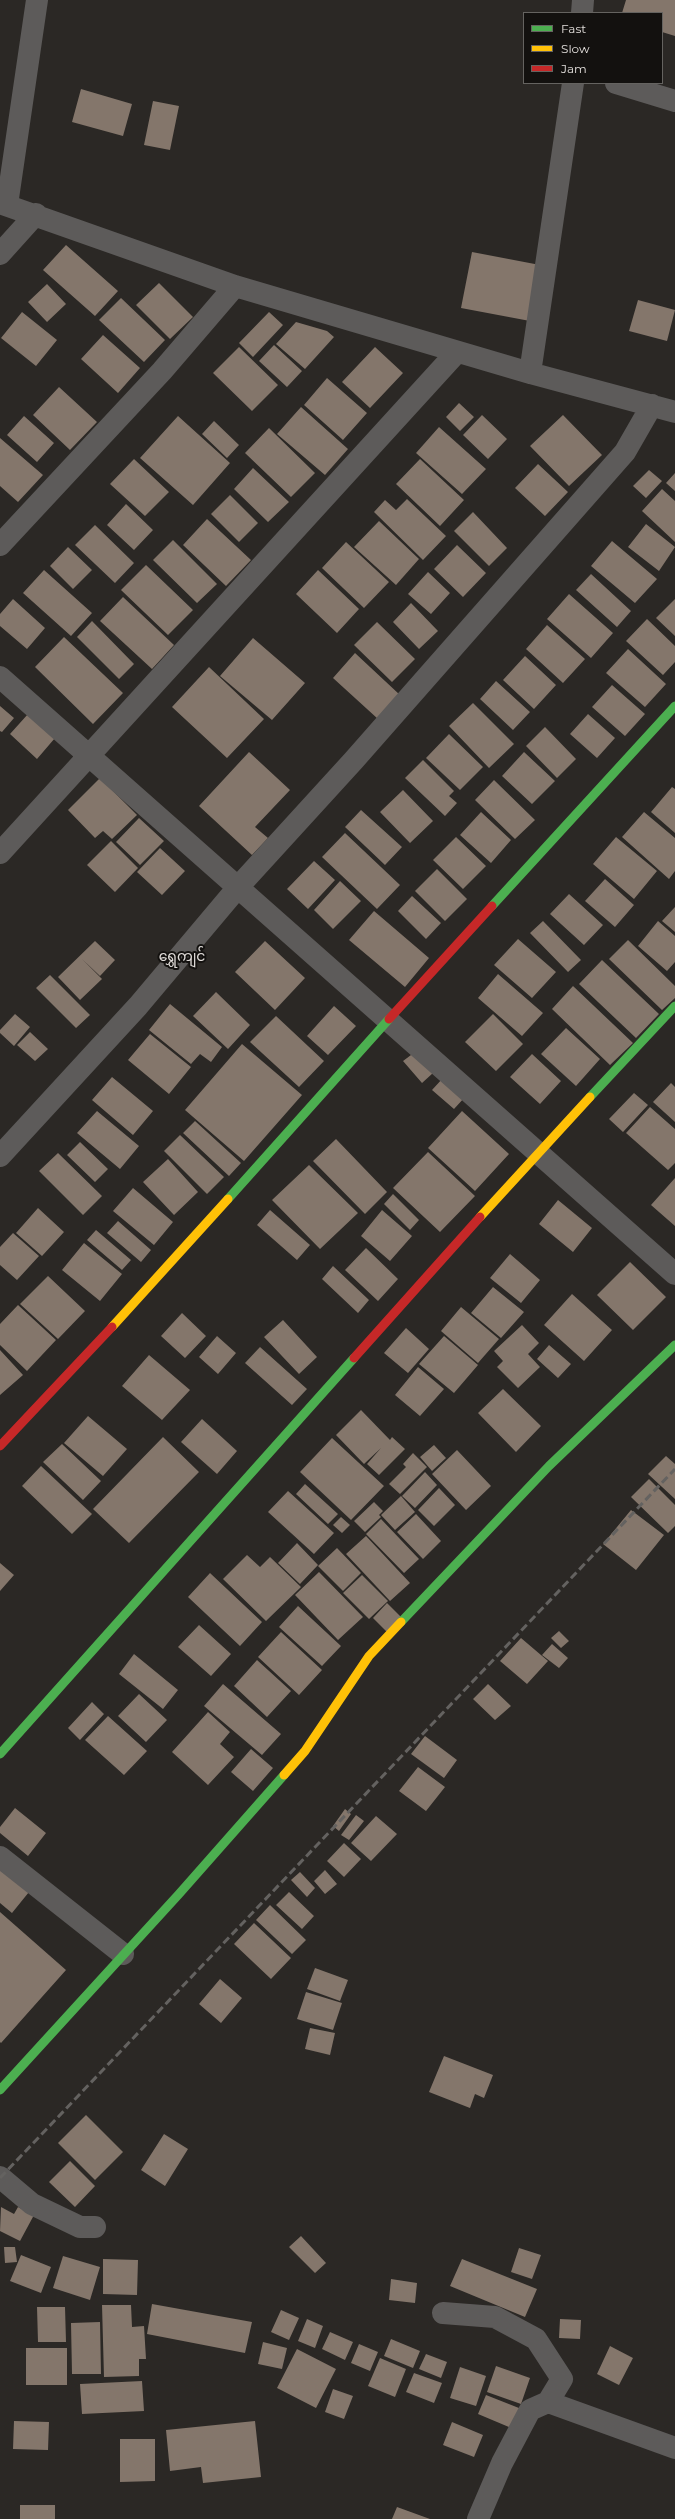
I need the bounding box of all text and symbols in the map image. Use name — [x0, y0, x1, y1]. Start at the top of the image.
legend — [523, 12, 663, 84]
text: Fast — [561, 21, 586, 36]
text: Slow — [561, 41, 590, 56]
text: Jam — [561, 61, 587, 76]
district label: ရွှေကျင် — [159, 949, 205, 965]

